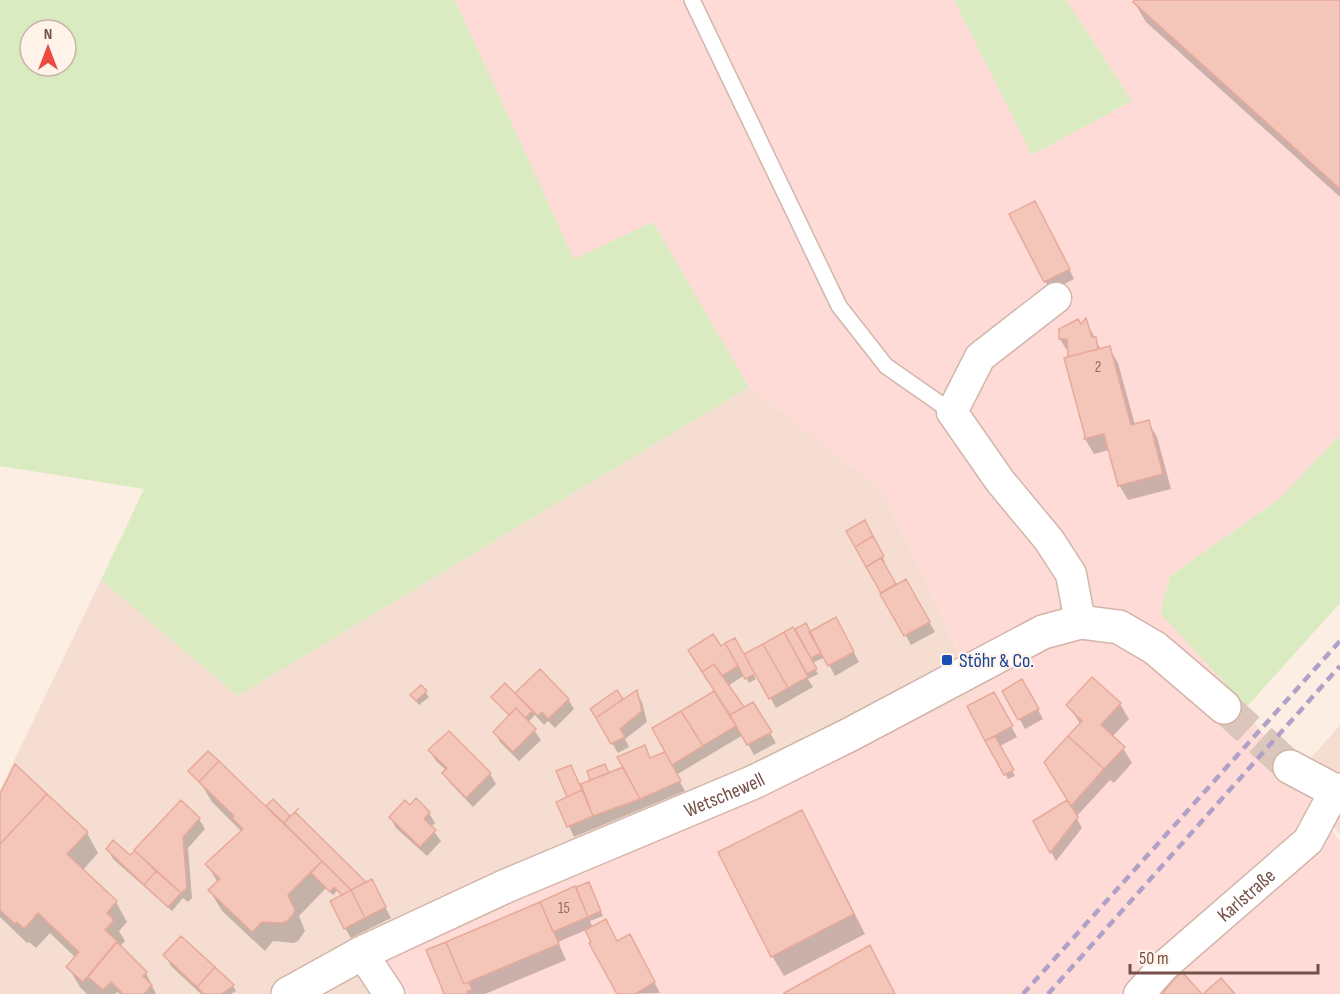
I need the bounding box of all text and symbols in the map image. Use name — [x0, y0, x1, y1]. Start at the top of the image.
north arrow — [18, 18, 78, 78]
text: N — [44, 25, 52, 44]
house number: 2 — [1095, 358, 1101, 377]
place label: Stöhr & Co. — [959, 649, 1034, 673]
marker: Stöhr & Co. — [940, 653, 954, 667]
street label: Wetschewell — [681, 768, 769, 823]
street label: Karlstraße — [1213, 864, 1280, 927]
house number: 15 — [558, 899, 570, 918]
scale bar — [1130, 937, 1318, 975]
text: 50 m — [1139, 948, 1169, 969]

